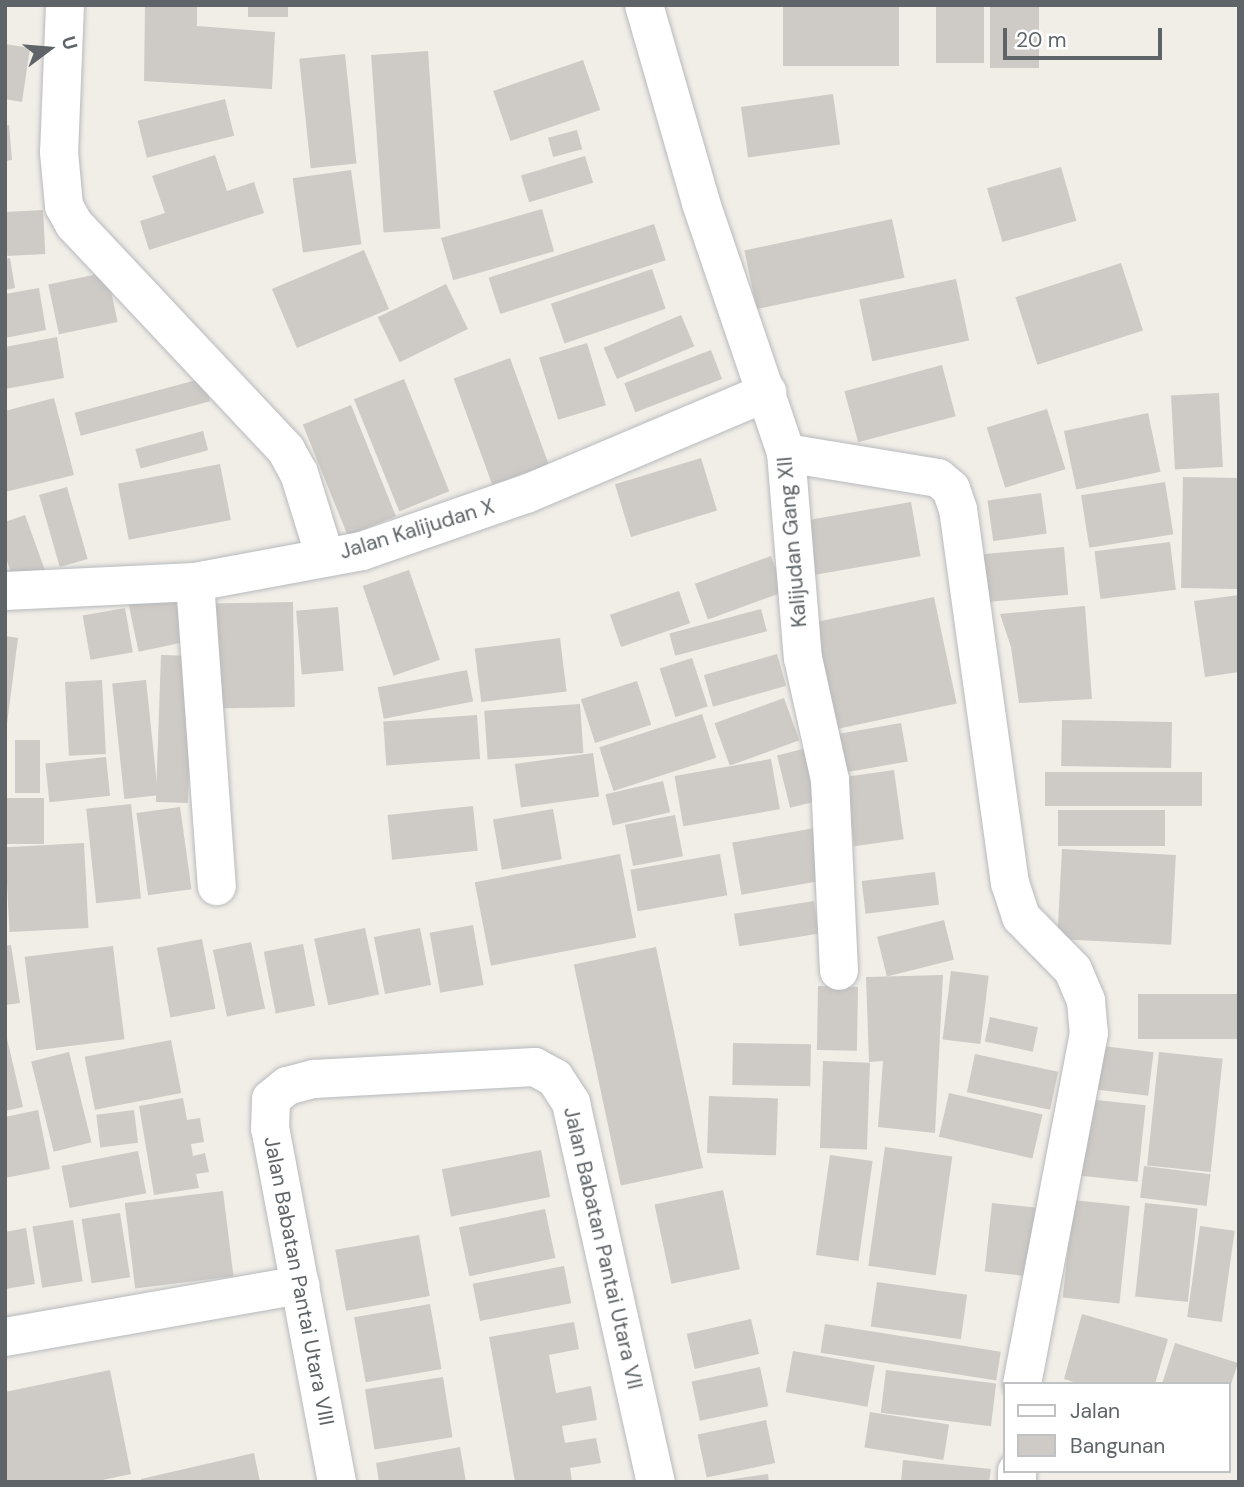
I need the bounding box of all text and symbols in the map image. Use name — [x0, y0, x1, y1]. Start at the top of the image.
north arrow — [14, 14, 84, 84]
scale bar — [1006, 14, 1165, 58]
text: 20 m — [1016, 26, 1067, 54]
text: U — [56, 33, 83, 53]
street label: Kalijudan Gang XII — [772, 455, 812, 629]
street label: Jalan Kalijudan X — [336, 493, 498, 565]
street label: Jalan Babatan Pantai Utara VII — [558, 1104, 648, 1392]
street label: Jalan Babatan Pantai Utara VIII — [259, 1134, 339, 1428]
legend — [1002, 1382, 1230, 1473]
text: Jalan — [1070, 1397, 1120, 1425]
text: Bangunan — [1070, 1432, 1165, 1460]

